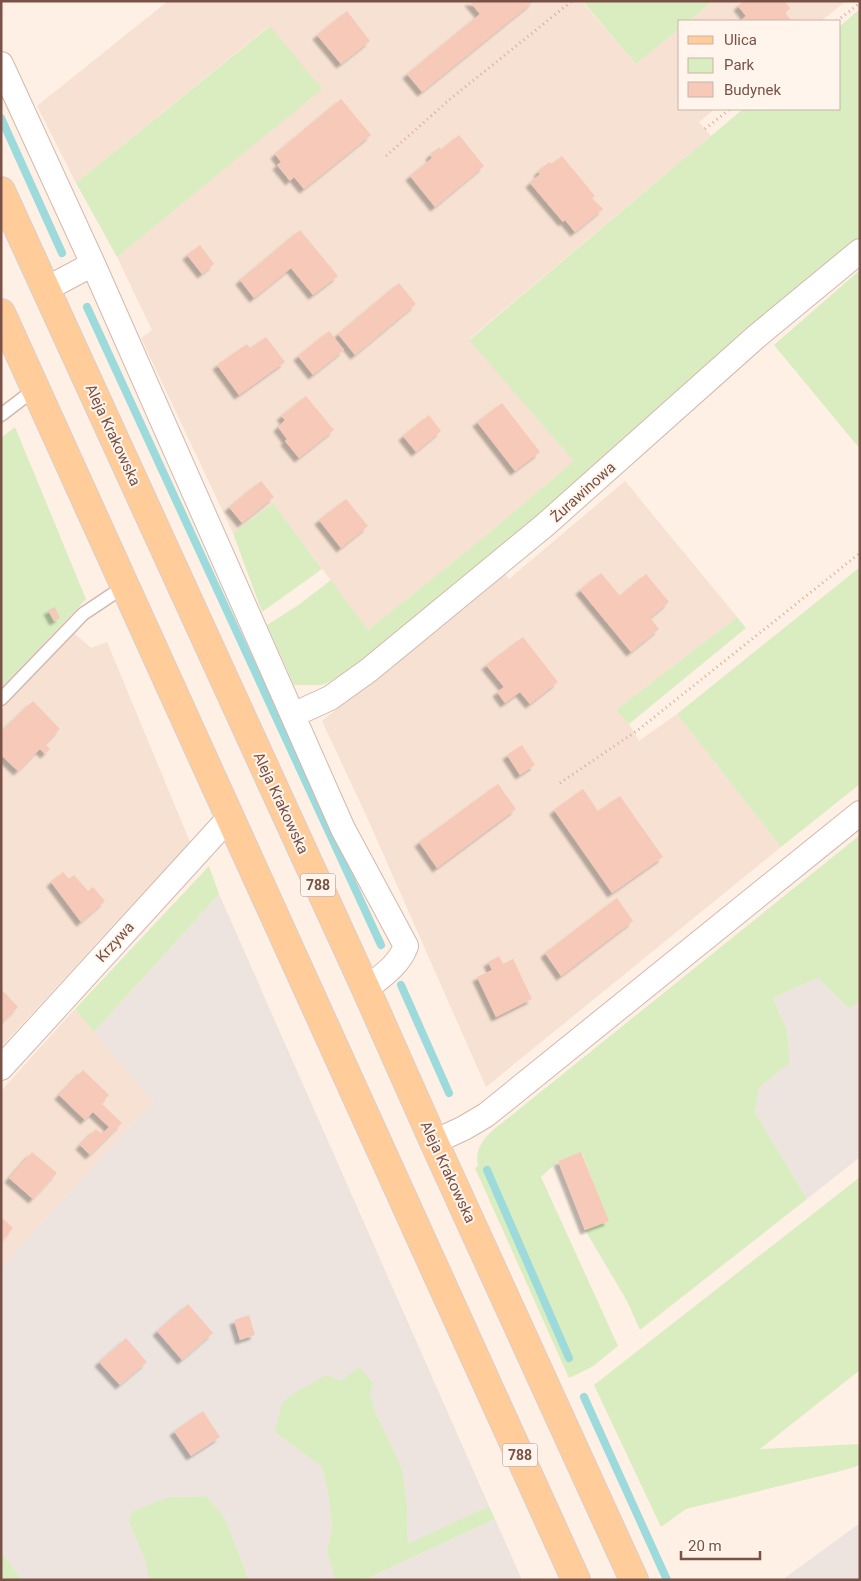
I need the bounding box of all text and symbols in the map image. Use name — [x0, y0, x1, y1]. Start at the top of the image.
legend — [678, 20, 841, 110]
text: Ulica — [724, 31, 757, 49]
text: Park — [724, 56, 755, 74]
text: Budynek — [724, 81, 781, 99]
street label: Aleja Krakowska — [82, 381, 144, 489]
street label: Żurawinowa — [547, 458, 619, 526]
street label: Aleja Krakowska — [250, 749, 312, 857]
road number: 788 — [300, 874, 336, 896]
street label: Krzywa — [92, 918, 138, 966]
street label: Aleja Krakowska — [417, 1118, 479, 1226]
road number: 788 — [502, 1444, 538, 1466]
scale bar — [681, 1528, 760, 1560]
text: 20 m — [688, 1537, 722, 1555]

